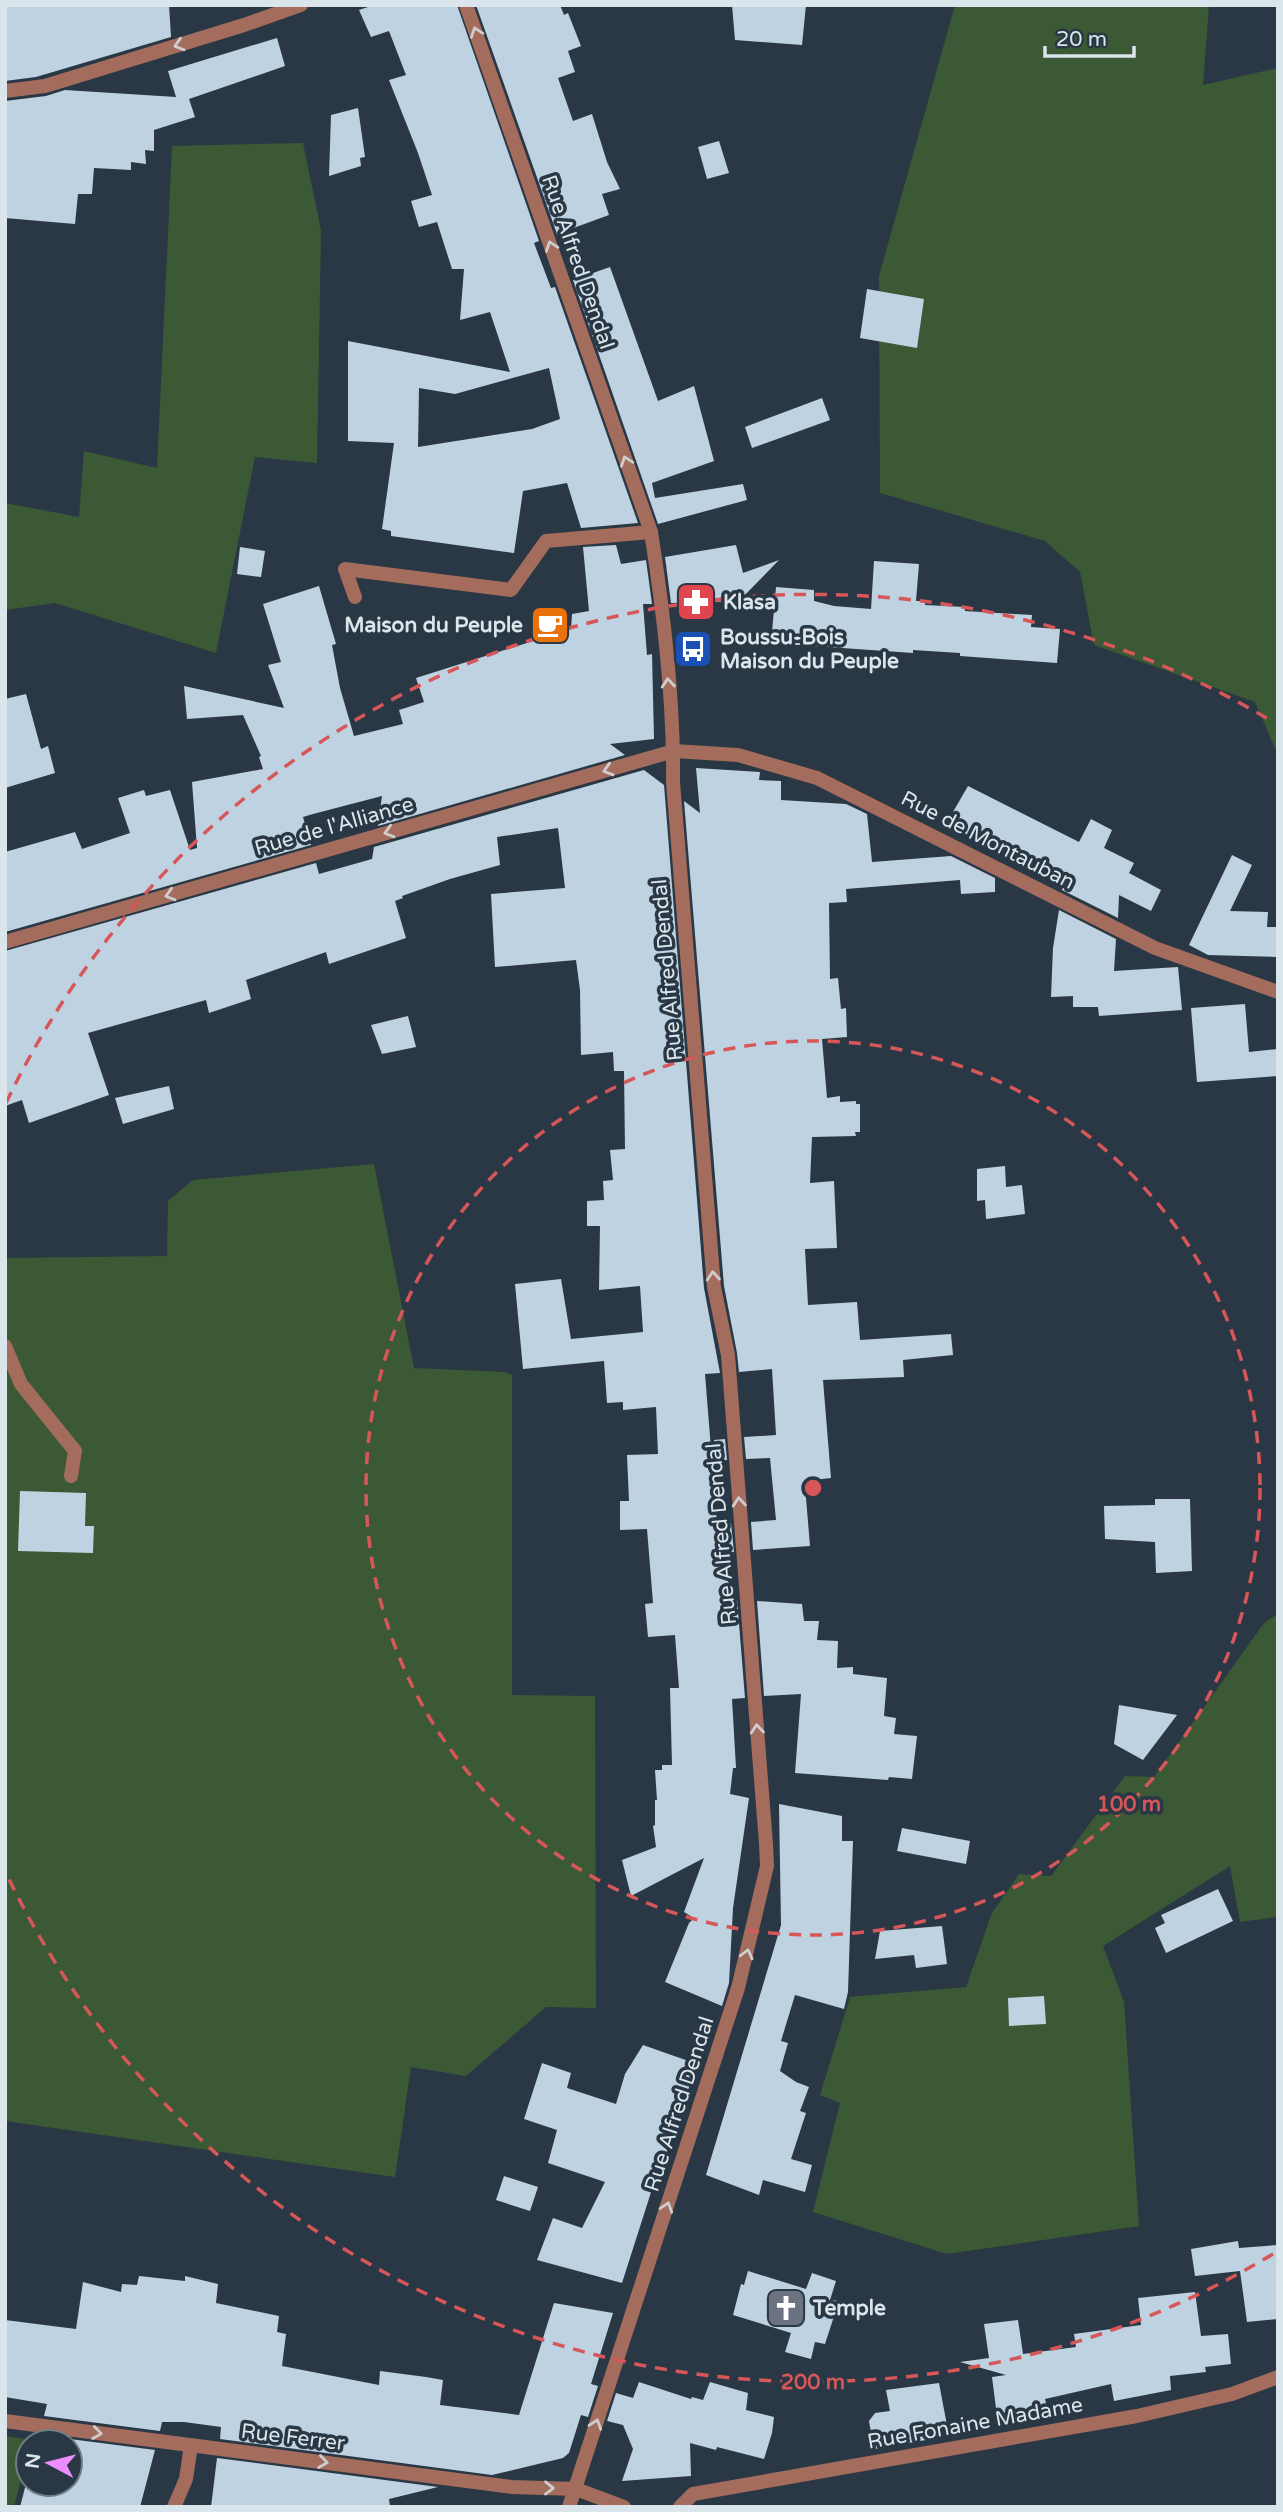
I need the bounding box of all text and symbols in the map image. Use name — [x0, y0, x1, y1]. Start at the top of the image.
scale bar — [1045, 14, 1134, 58]
one-way arrow — [470, 26, 484, 38]
text: 20 m — [1056, 27, 1107, 52]
one-way arrow — [173, 37, 185, 52]
street label: Rue Alfred Dendal — [536, 172, 619, 353]
one-way arrow — [545, 241, 559, 253]
one-way arrow — [620, 456, 634, 468]
pharmacy icon: Klasa — [675, 581, 717, 623]
place label: Klasa — [723, 590, 776, 615]
cafe icon: Maison du Peuple — [529, 604, 571, 646]
place label: Maison du Peuple — [344, 613, 523, 638]
place label: Boussu-Bois Maison du Peuple — [720, 625, 899, 674]
bus stop icon: Boussu-Bois Maison du Peuple — [672, 628, 714, 670]
one-way arrow — [661, 677, 676, 688]
one-way arrow — [602, 762, 614, 776]
street label: Rue de Montauban — [897, 786, 1079, 895]
street label: Rue de l'Alliance — [252, 792, 417, 861]
one-way arrow — [383, 824, 395, 839]
street label: Rue Alfred Dendal — [647, 878, 688, 1062]
one-way arrow — [165, 887, 177, 901]
one-way arrow — [706, 1271, 721, 1282]
street label: Rue Alfred Dendal — [701, 1442, 742, 1626]
centre of rings — [801, 1476, 825, 1500]
one-way arrow — [732, 1496, 747, 1507]
one-way arrow — [750, 1723, 765, 1734]
text: 100 m — [1097, 1792, 1161, 1817]
one-way arrow — [739, 1948, 753, 1960]
street label: Rue Alfred Dendal — [639, 2013, 720, 2195]
one-way arrow — [659, 2202, 673, 2214]
church icon: Temple — [765, 2287, 807, 2329]
place label: Temple — [812, 2296, 886, 2321]
text: 200 m — [781, 2370, 845, 2395]
street label: Rue Fonaine Madame — [866, 2392, 1085, 2455]
one-way arrow — [588, 2418, 603, 2430]
street label: Rue Ferrer — [240, 2419, 346, 2456]
one-way arrow — [91, 2425, 103, 2440]
north arrow — [14, 2428, 84, 2498]
text: N — [21, 2452, 45, 2470]
one-way arrow — [317, 2455, 329, 2470]
one-way arrow — [544, 2480, 554, 2496]

